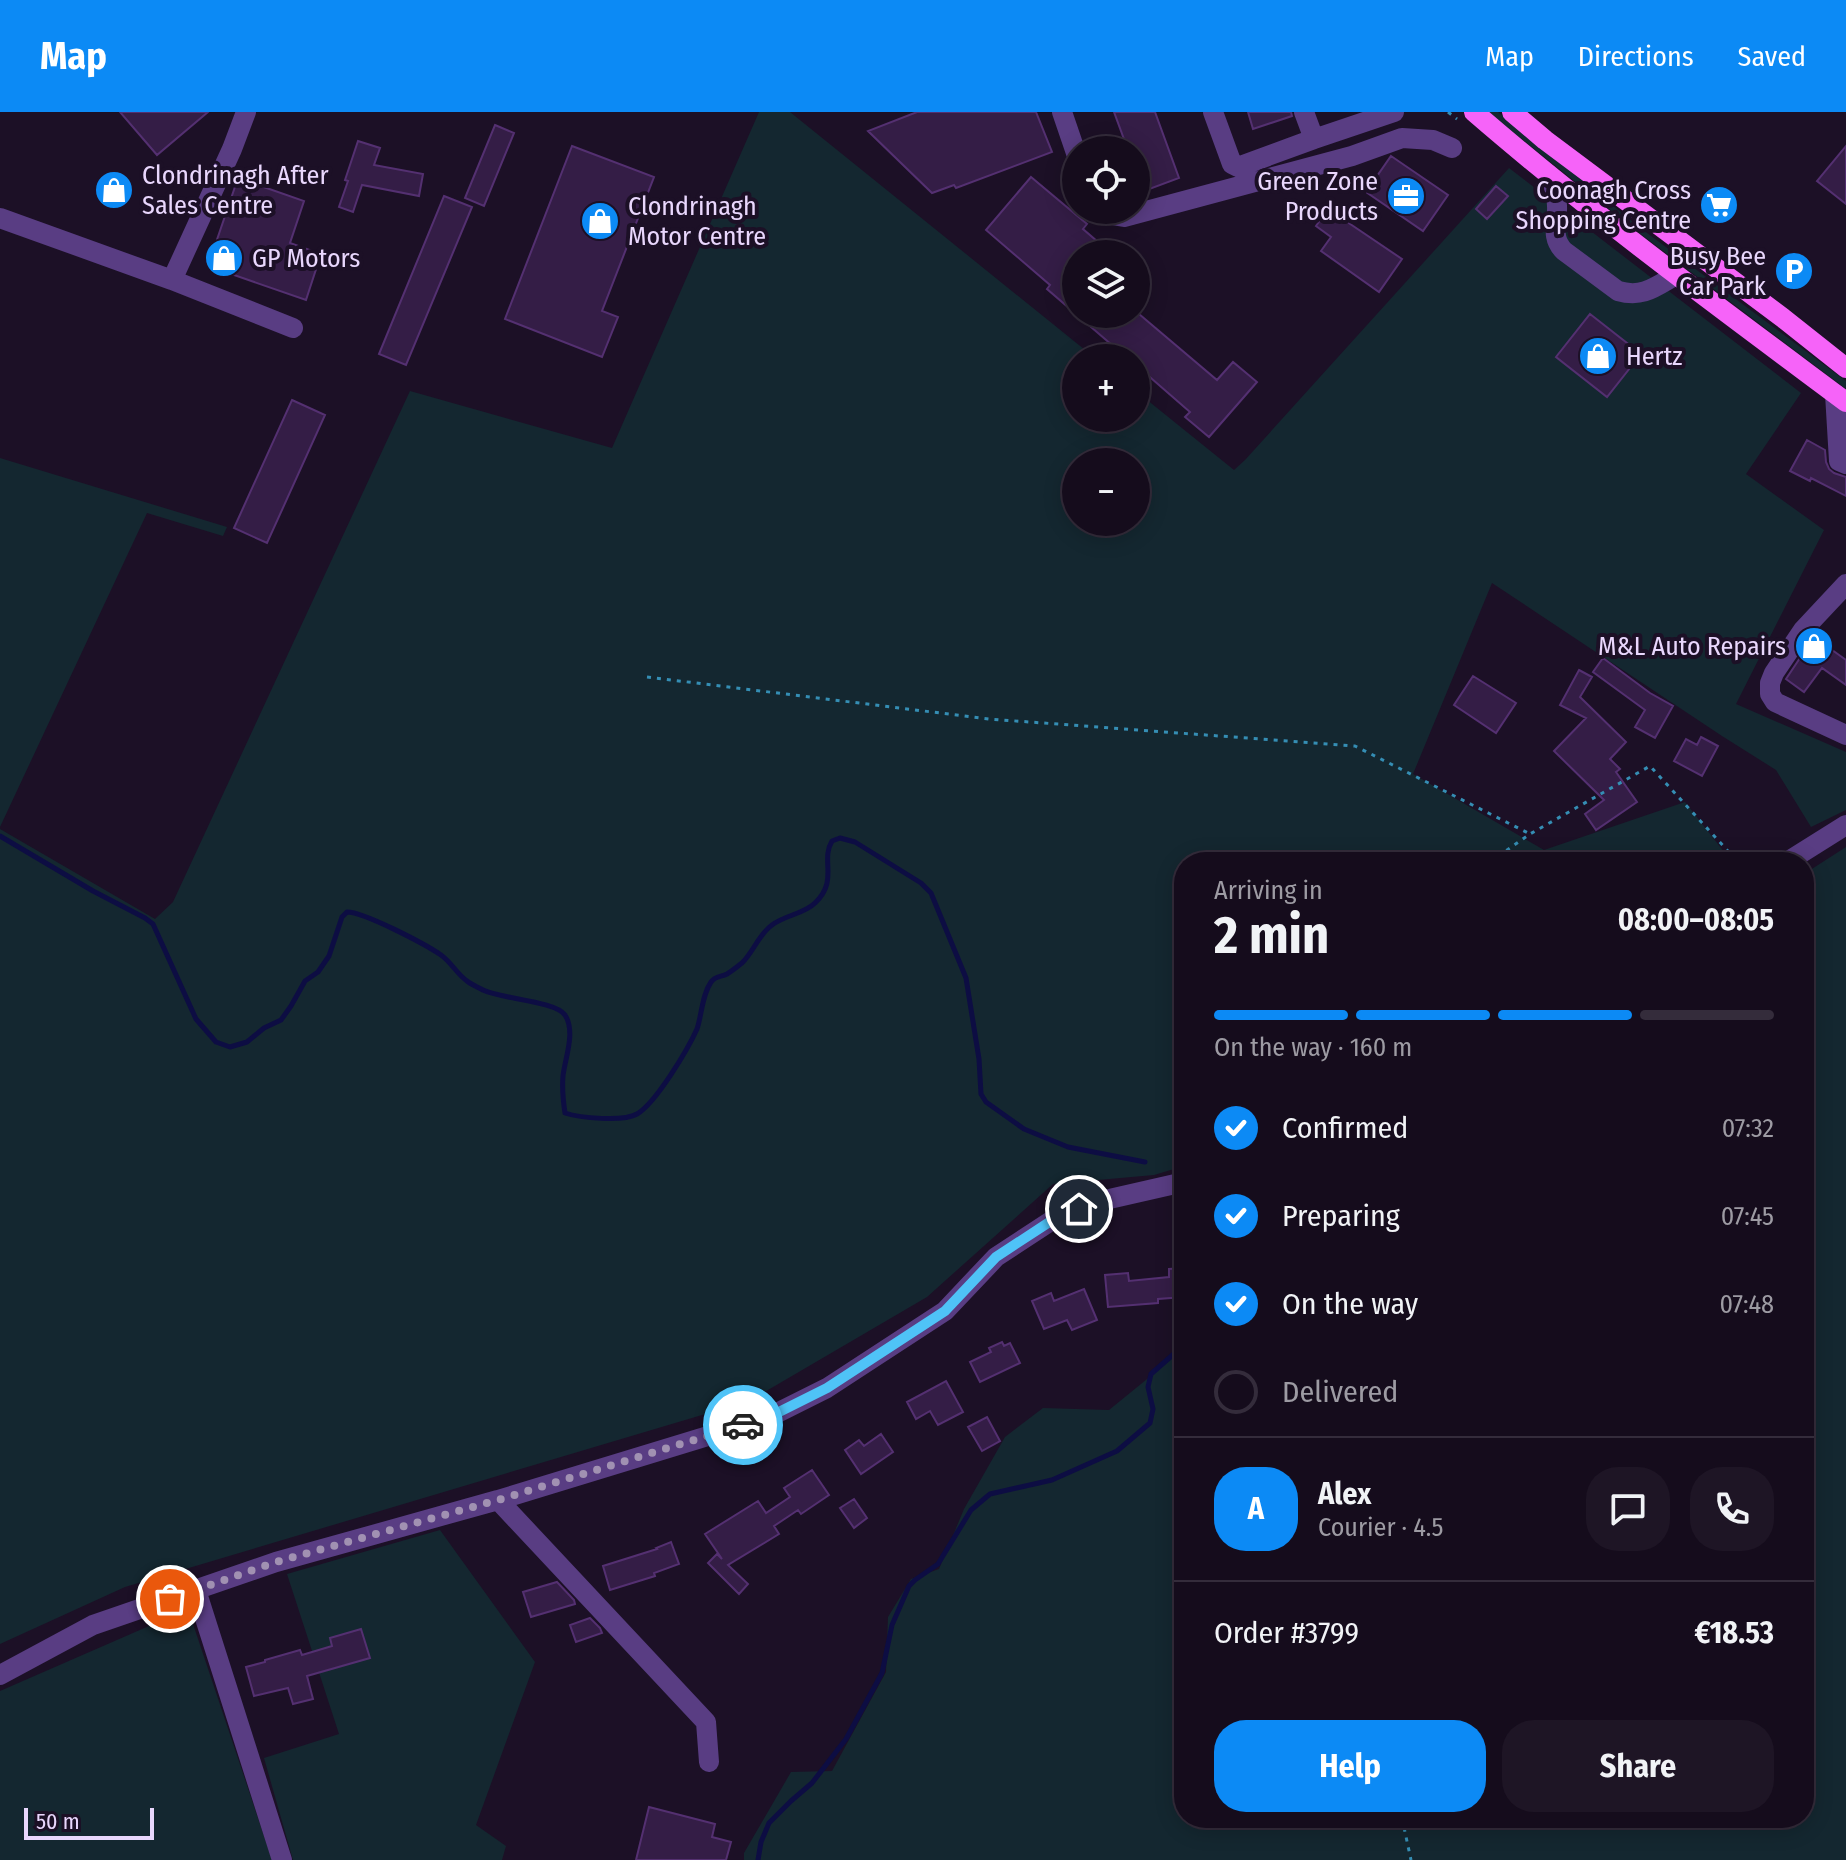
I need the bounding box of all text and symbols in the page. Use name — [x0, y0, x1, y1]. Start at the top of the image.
text: Map — [40, 33, 107, 79]
text: Map — [1485, 40, 1534, 73]
text: Directions — [1578, 40, 1694, 73]
text: Saved — [1738, 40, 1806, 73]
map controls — [1062, 136, 1150, 536]
button: locate — [1062, 136, 1150, 224]
place label: Clondrinagh After Sales Centre — [142, 160, 329, 221]
place label: Green Zone Products — [1257, 166, 1378, 227]
shop icon: Clondrinagh After Sales Centre — [93, 169, 135, 211]
office icon: Green Zone Products — [1385, 175, 1427, 217]
place label: Coonagh Cross Shopping Centre — [1516, 175, 1691, 236]
supermarket icon: Coonagh Cross Shopping Centre — [1698, 184, 1740, 226]
place label: Clondrinagh Motor Centre — [628, 191, 766, 252]
shop icon: Clondrinagh Motor Centre — [579, 200, 621, 242]
shop icon: GP Motors — [203, 237, 245, 279]
button: layers — [1062, 240, 1150, 328]
place label: Busy Bee Car Park — [1670, 241, 1767, 302]
place label: GP Motors — [252, 243, 360, 274]
parking icon: Busy Bee Car Park — [1773, 250, 1815, 292]
shop icon: Hertz — [1577, 335, 1619, 377]
place label: Hertz — [1626, 341, 1682, 372]
button: + — [1062, 344, 1150, 432]
button: − — [1062, 448, 1150, 536]
shop icon: M&L Auto Repairs — [1793, 625, 1835, 667]
place label: M&L Auto Repairs — [1598, 631, 1786, 662]
text: Arriving in — [1214, 875, 1323, 906]
text: 08:00–08:05 — [1618, 902, 1774, 938]
text: 2 min — [1214, 904, 1329, 967]
text: On the way · 160 m — [1214, 1032, 1412, 1063]
icon: check — [1214, 1106, 1258, 1150]
text: Confirmed — [1282, 1110, 1408, 1146]
text: 07:32 — [1722, 1113, 1774, 1144]
pin — [1045, 1175, 1113, 1243]
icon: home — [1057, 1187, 1101, 1231]
icon: check — [1214, 1194, 1258, 1238]
text: Preparing — [1282, 1198, 1400, 1234]
text: 07:45 — [1721, 1201, 1774, 1232]
icon: check — [1214, 1282, 1258, 1326]
text: On the way — [1282, 1286, 1418, 1322]
text: 07:48 — [1719, 1289, 1774, 1320]
text: Delivered — [1282, 1374, 1398, 1410]
courier — [703, 1385, 783, 1465]
icon: car — [721, 1403, 765, 1447]
button: chat — [1586, 1467, 1670, 1551]
button: phone — [1690, 1467, 1774, 1551]
text: Alex — [1318, 1476, 1371, 1512]
text: A — [1248, 1491, 1264, 1527]
text: Courier · 4.5 — [1318, 1512, 1444, 1543]
pin — [136, 1565, 204, 1633]
icon: bag — [148, 1577, 192, 1621]
text: Order #3799 — [1214, 1615, 1359, 1651]
text: €18.53 — [1694, 1615, 1774, 1651]
button: Help — [1214, 1720, 1486, 1812]
button: Share — [1502, 1720, 1774, 1812]
scale bar — [24, 1804, 154, 1840]
text: 50 m — [36, 1808, 80, 1835]

